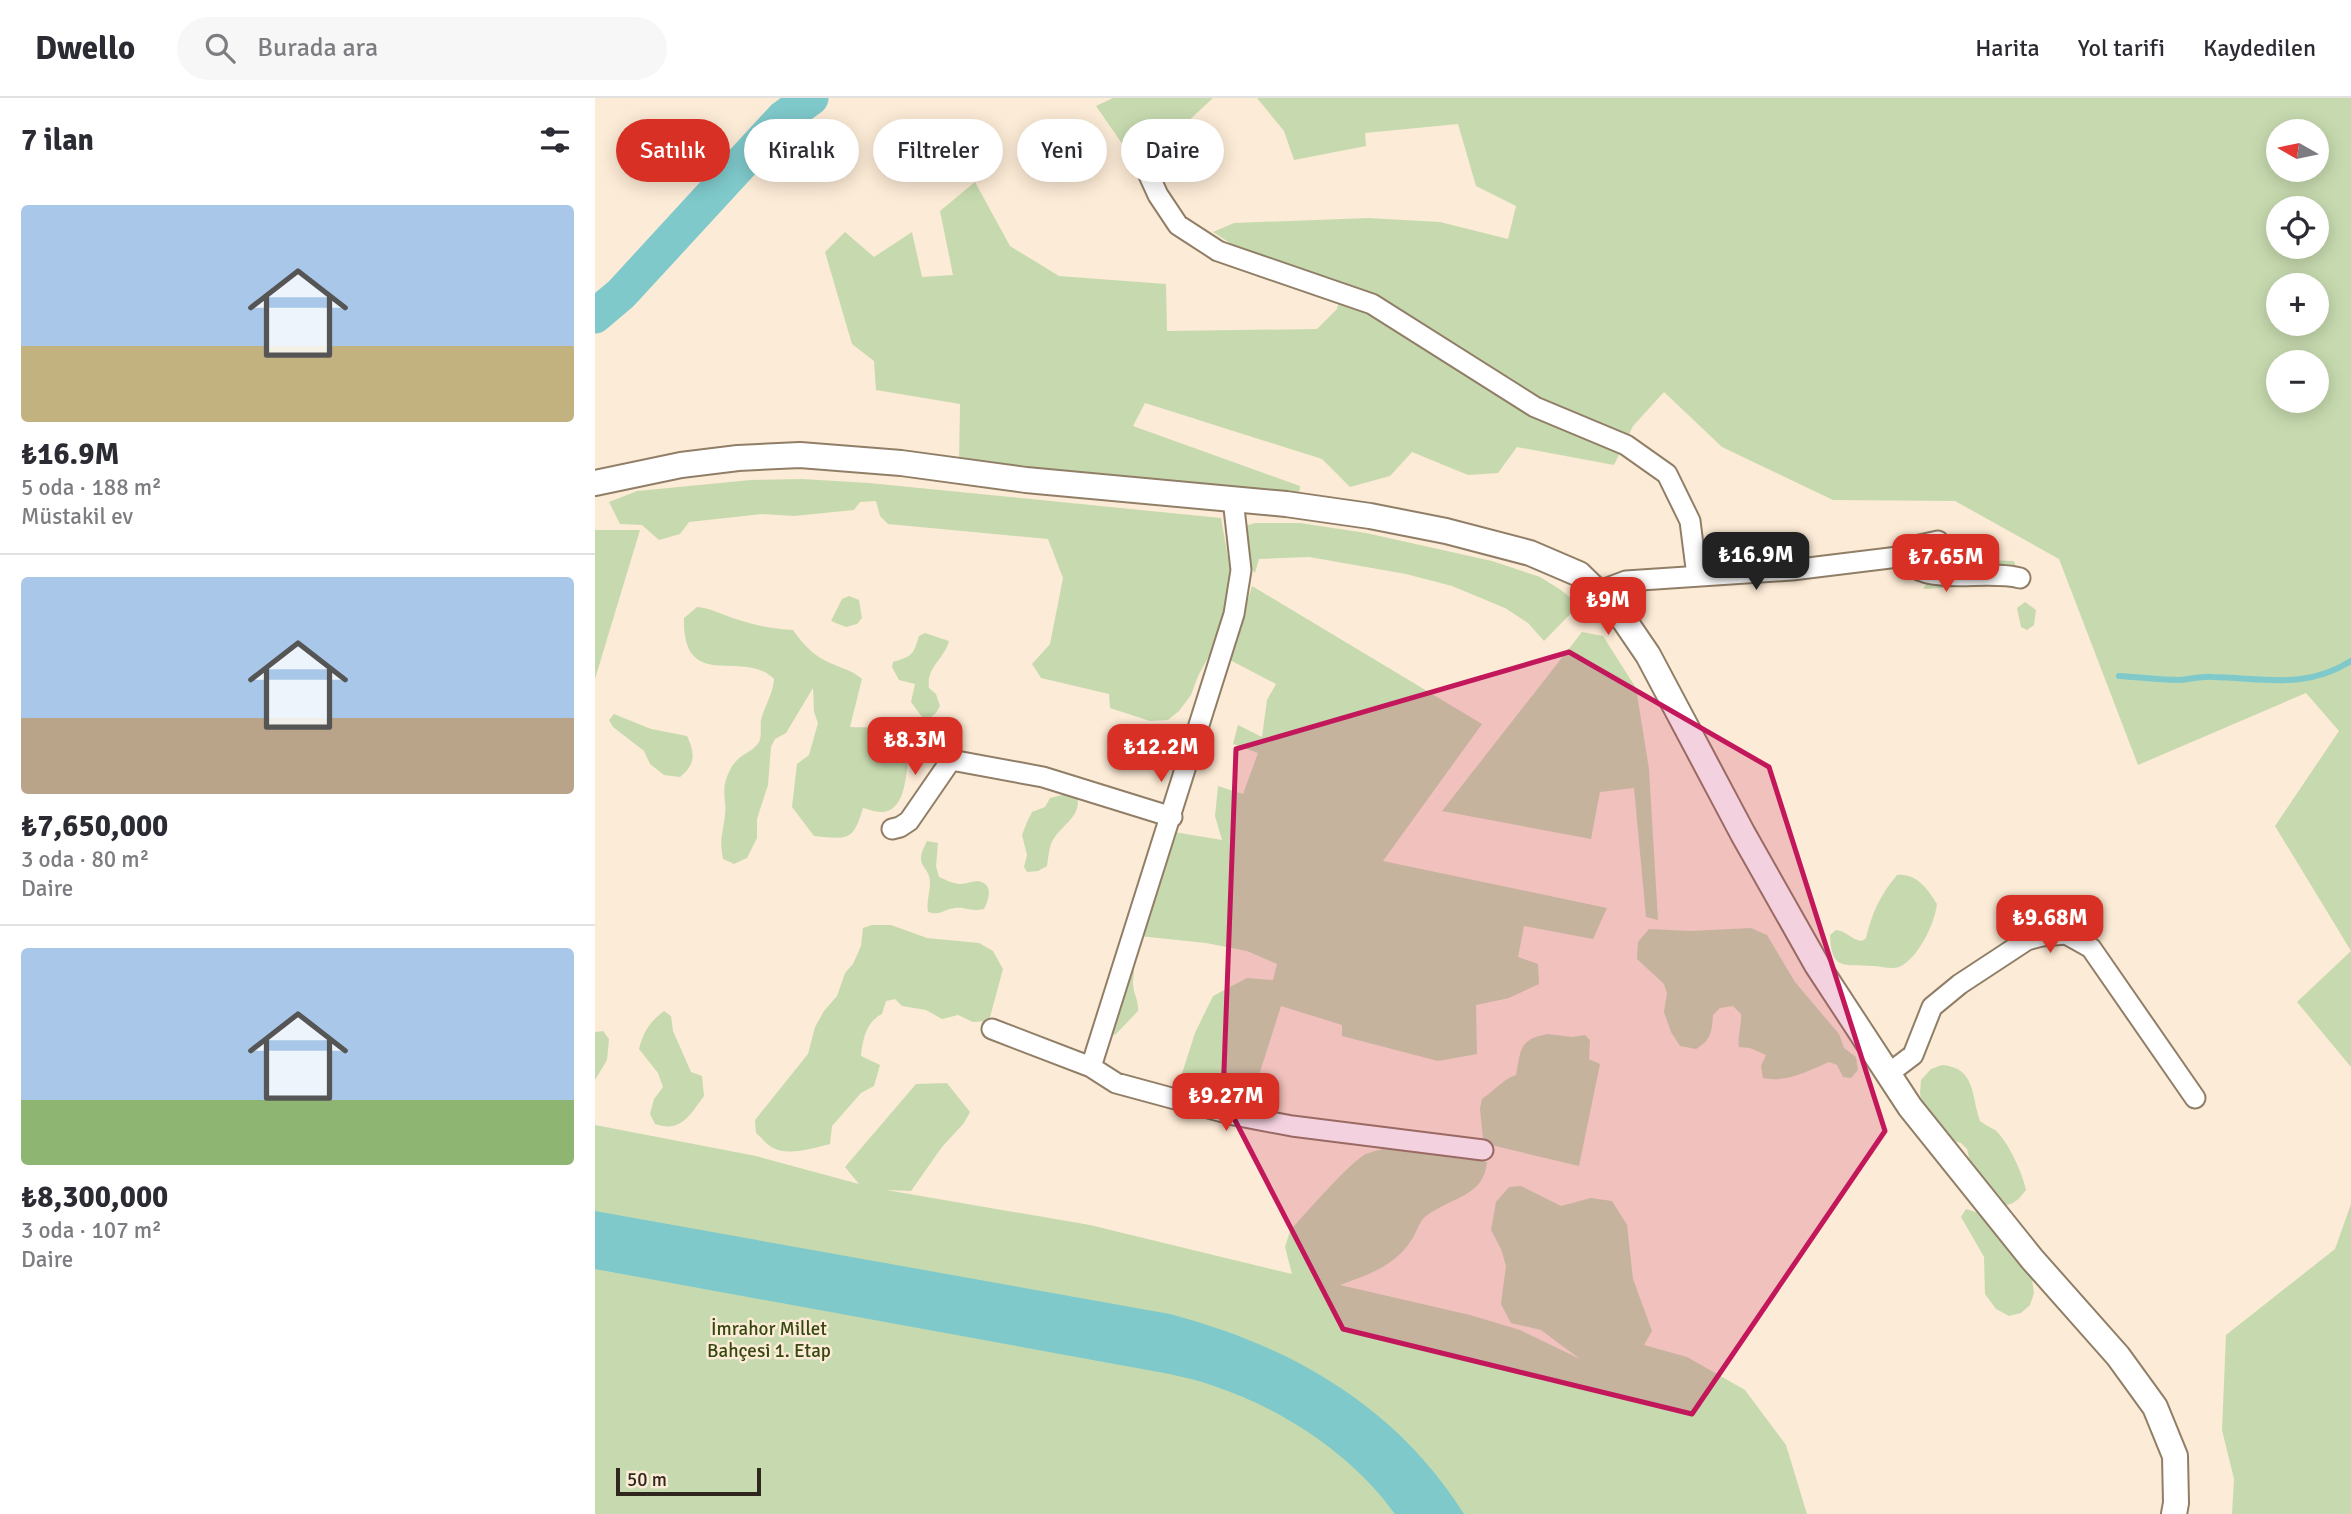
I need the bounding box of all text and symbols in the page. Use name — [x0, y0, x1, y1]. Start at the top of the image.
search box — [177, 17, 667, 80]
text: Dwello — [35, 28, 135, 69]
icon: search — [201, 29, 239, 67]
text: Burada ara — [257, 32, 378, 64]
text: Harita — [1975, 33, 2040, 63]
text: Yol tarifi — [2078, 33, 2165, 63]
text: Kaydedilen — [2203, 33, 2316, 63]
chip: Satılık — [616, 119, 730, 182]
chip: Kiralık — [744, 119, 859, 182]
chip: Filtreler — [873, 119, 1003, 182]
chip: Yeni — [1017, 119, 1107, 182]
chip: Daire — [1121, 119, 1224, 182]
north arrow — [2266, 119, 2329, 182]
map controls — [2266, 119, 2329, 413]
icon: filters — [536, 121, 574, 159]
text: 7 ilan — [21, 122, 94, 159]
button: locate — [2266, 196, 2329, 259]
icon: home — [235, 250, 361, 376]
button: + — [2266, 273, 2329, 336]
button: − — [2266, 350, 2329, 413]
text: ₺16.9M — [21, 436, 119, 473]
text: 5 oda · 188 m² — [21, 473, 162, 502]
text: Müstakil ev — [21, 502, 133, 531]
pin: ₺16.9M — [1699, 532, 1813, 592]
pin: ₺7.65M — [1889, 534, 2003, 594]
text: ₺16.9M — [1718, 540, 1794, 569]
text: ₺7.65M — [1908, 542, 1984, 571]
pin: ₺9M — [1574, 578, 1642, 637]
text: ₺9M — [1586, 585, 1630, 614]
icon: home — [235, 622, 361, 748]
pin: ₺8.3M — [866, 718, 964, 777]
pin: ₺12.2M — [1104, 724, 1218, 784]
text: ₺8.3M — [883, 725, 947, 754]
text: ₺12.2M — [1123, 732, 1199, 761]
text: ₺7,650,000 — [21, 808, 168, 845]
text: 3 oda · 80 m² — [21, 845, 149, 874]
text: Daire — [21, 874, 73, 903]
pin: ₺9.68M — [1993, 896, 2107, 955]
text: ₺9.68M — [2012, 903, 2088, 932]
icon: home — [235, 993, 361, 1119]
pin: ₺9.27M — [1169, 1074, 1283, 1133]
text: ₺9.27M — [1188, 1081, 1264, 1110]
text: ₺8,300,000 — [21, 1179, 168, 1216]
text: 3 oda · 107 m² — [21, 1216, 162, 1245]
text: Daire — [21, 1245, 73, 1274]
park label: İmrahor Millet Bahçesi 1. Etap — [707, 1317, 831, 1363]
scale bar — [616, 1465, 761, 1497]
text: 50 m — [627, 1468, 667, 1492]

